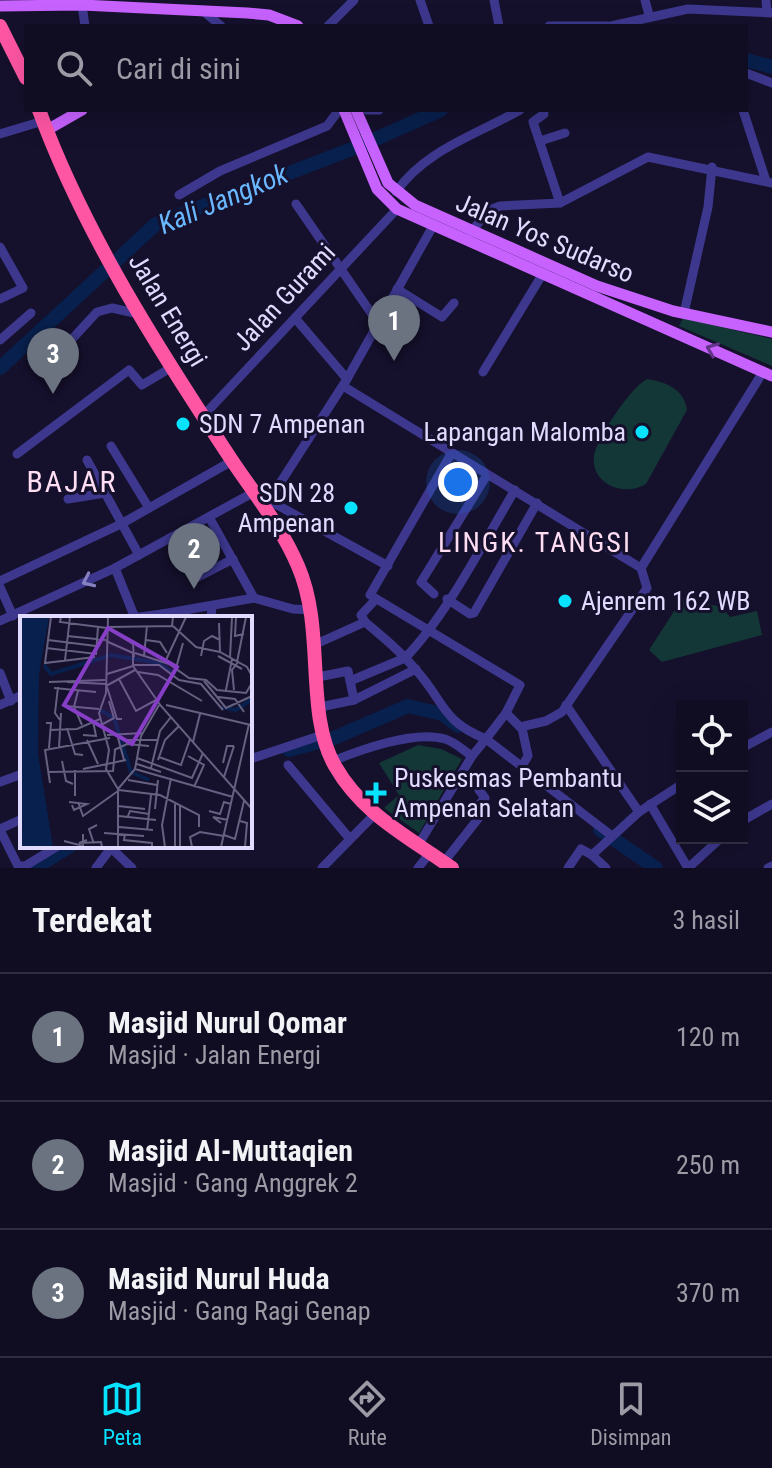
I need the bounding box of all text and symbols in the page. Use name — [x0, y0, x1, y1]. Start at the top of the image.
search box — [24, 24, 748, 112]
icon: search — [52, 46, 96, 90]
text: Cari di sini — [116, 51, 241, 86]
water label: Kali Jangkok — [153, 157, 293, 241]
street label: Jalan Yos Sudarso — [452, 187, 638, 289]
street label: Jalan Gurami — [227, 237, 341, 357]
street label: Jalan Energi — [123, 248, 213, 372]
pin: 1 — [368, 295, 420, 361]
pin: 3 — [27, 328, 79, 394]
one-way arrow — [706, 342, 720, 359]
place label: SDN 7 Ampenan — [199, 409, 365, 439]
marker: SDN 7 Ampenan — [174, 415, 192, 433]
place label: Lapangan Malomba — [424, 417, 626, 447]
marker: Lapangan Malomba — [633, 423, 651, 441]
your location — [438, 462, 478, 502]
district label: BAJAR — [26, 464, 118, 499]
place label: SDN 28 Ampenan — [238, 478, 335, 538]
marker: SDN 28 Ampenan — [342, 499, 360, 517]
pin: 2 — [168, 523, 220, 589]
district label: LINGK. TANGSI — [438, 526, 632, 559]
one-way arrow — [82, 571, 96, 587]
place label: Ajenrem 162 WB — [581, 586, 750, 616]
marker: Ajenrem 162 WB — [556, 592, 574, 610]
inset map — [20, 616, 252, 848]
map controls — [676, 700, 748, 844]
button: locate — [676, 700, 748, 772]
place label: Puskesmas Pembantu Ampenan Selatan — [394, 763, 622, 823]
button: layers — [676, 772, 748, 844]
marker: Puskesmas Pembantu Ampenan Selatan — [365, 782, 387, 804]
text: Terdekat — [32, 900, 152, 940]
text: 3 hasil — [672, 905, 740, 935]
text: Masjid Nurul Qomar — [108, 1005, 347, 1040]
text: 1 — [51, 1022, 65, 1052]
text: 120 m — [676, 1022, 740, 1052]
text: Masjid · Jalan Energi — [108, 1040, 321, 1070]
text: Masjid Al-Muttaqien — [108, 1133, 353, 1168]
text: 2 — [51, 1150, 65, 1180]
text: 250 m — [676, 1150, 740, 1180]
text: Masjid · Gang Anggrek 2 — [108, 1168, 358, 1198]
text: Masjid Nurul Huda — [108, 1261, 330, 1296]
text: 3 — [51, 1278, 65, 1308]
text: 370 m — [676, 1278, 740, 1308]
text: Masjid · Gang Ragi Genap — [108, 1296, 371, 1326]
tab: Peta — [100, 1377, 144, 1450]
tab: Rute — [345, 1377, 389, 1450]
tab: Disimpan — [590, 1377, 672, 1450]

